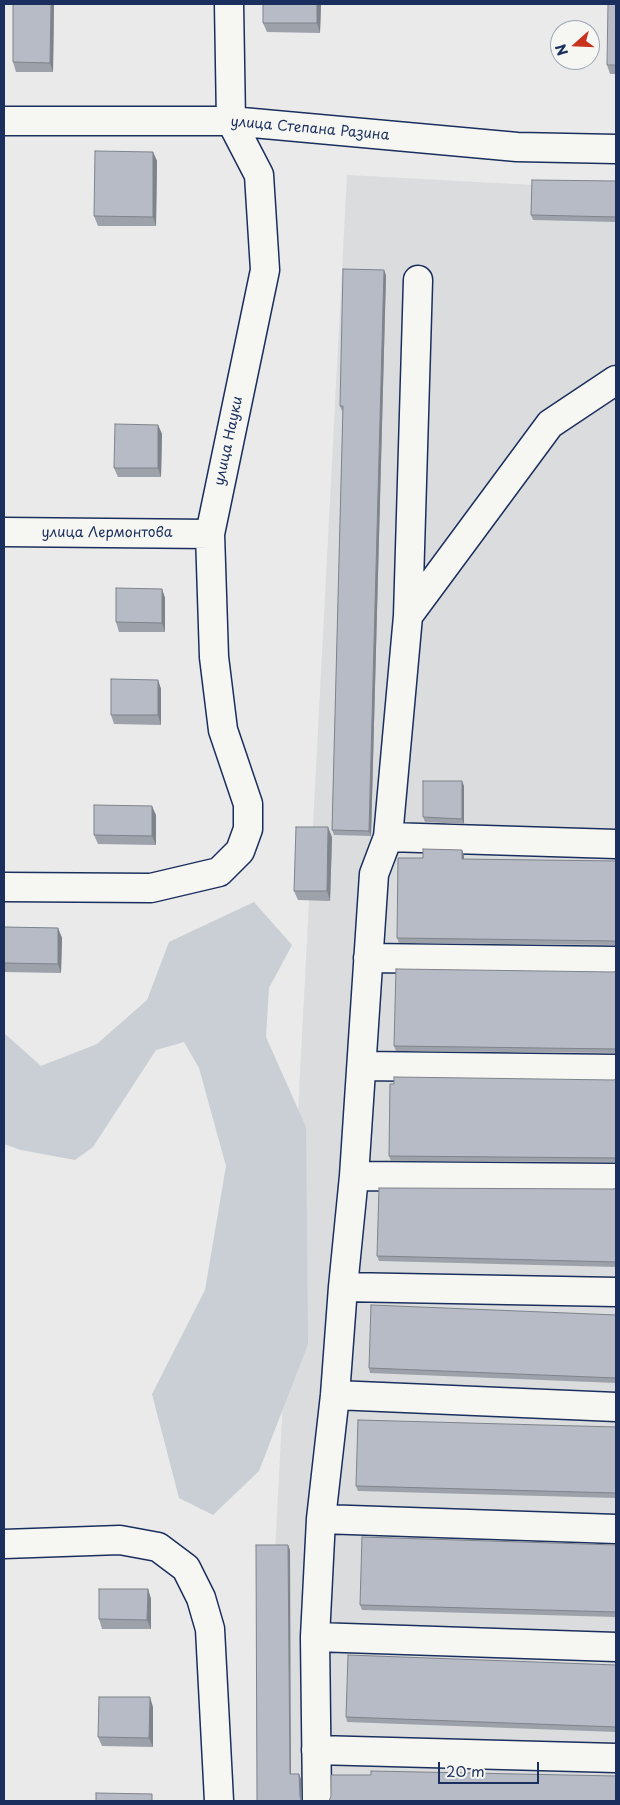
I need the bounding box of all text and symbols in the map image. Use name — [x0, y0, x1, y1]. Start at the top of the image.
north arrow — [550, 20, 600, 70]
text: N — [550, 41, 573, 59]
street label: улица Степана Разина — [230, 114, 390, 144]
street label: улица Науки — [211, 395, 247, 487]
street label: улица Лермонтова — [42, 525, 172, 541]
scale bar — [440, 1752, 541, 1784]
text: 20 m — [446, 1759, 485, 1782]

